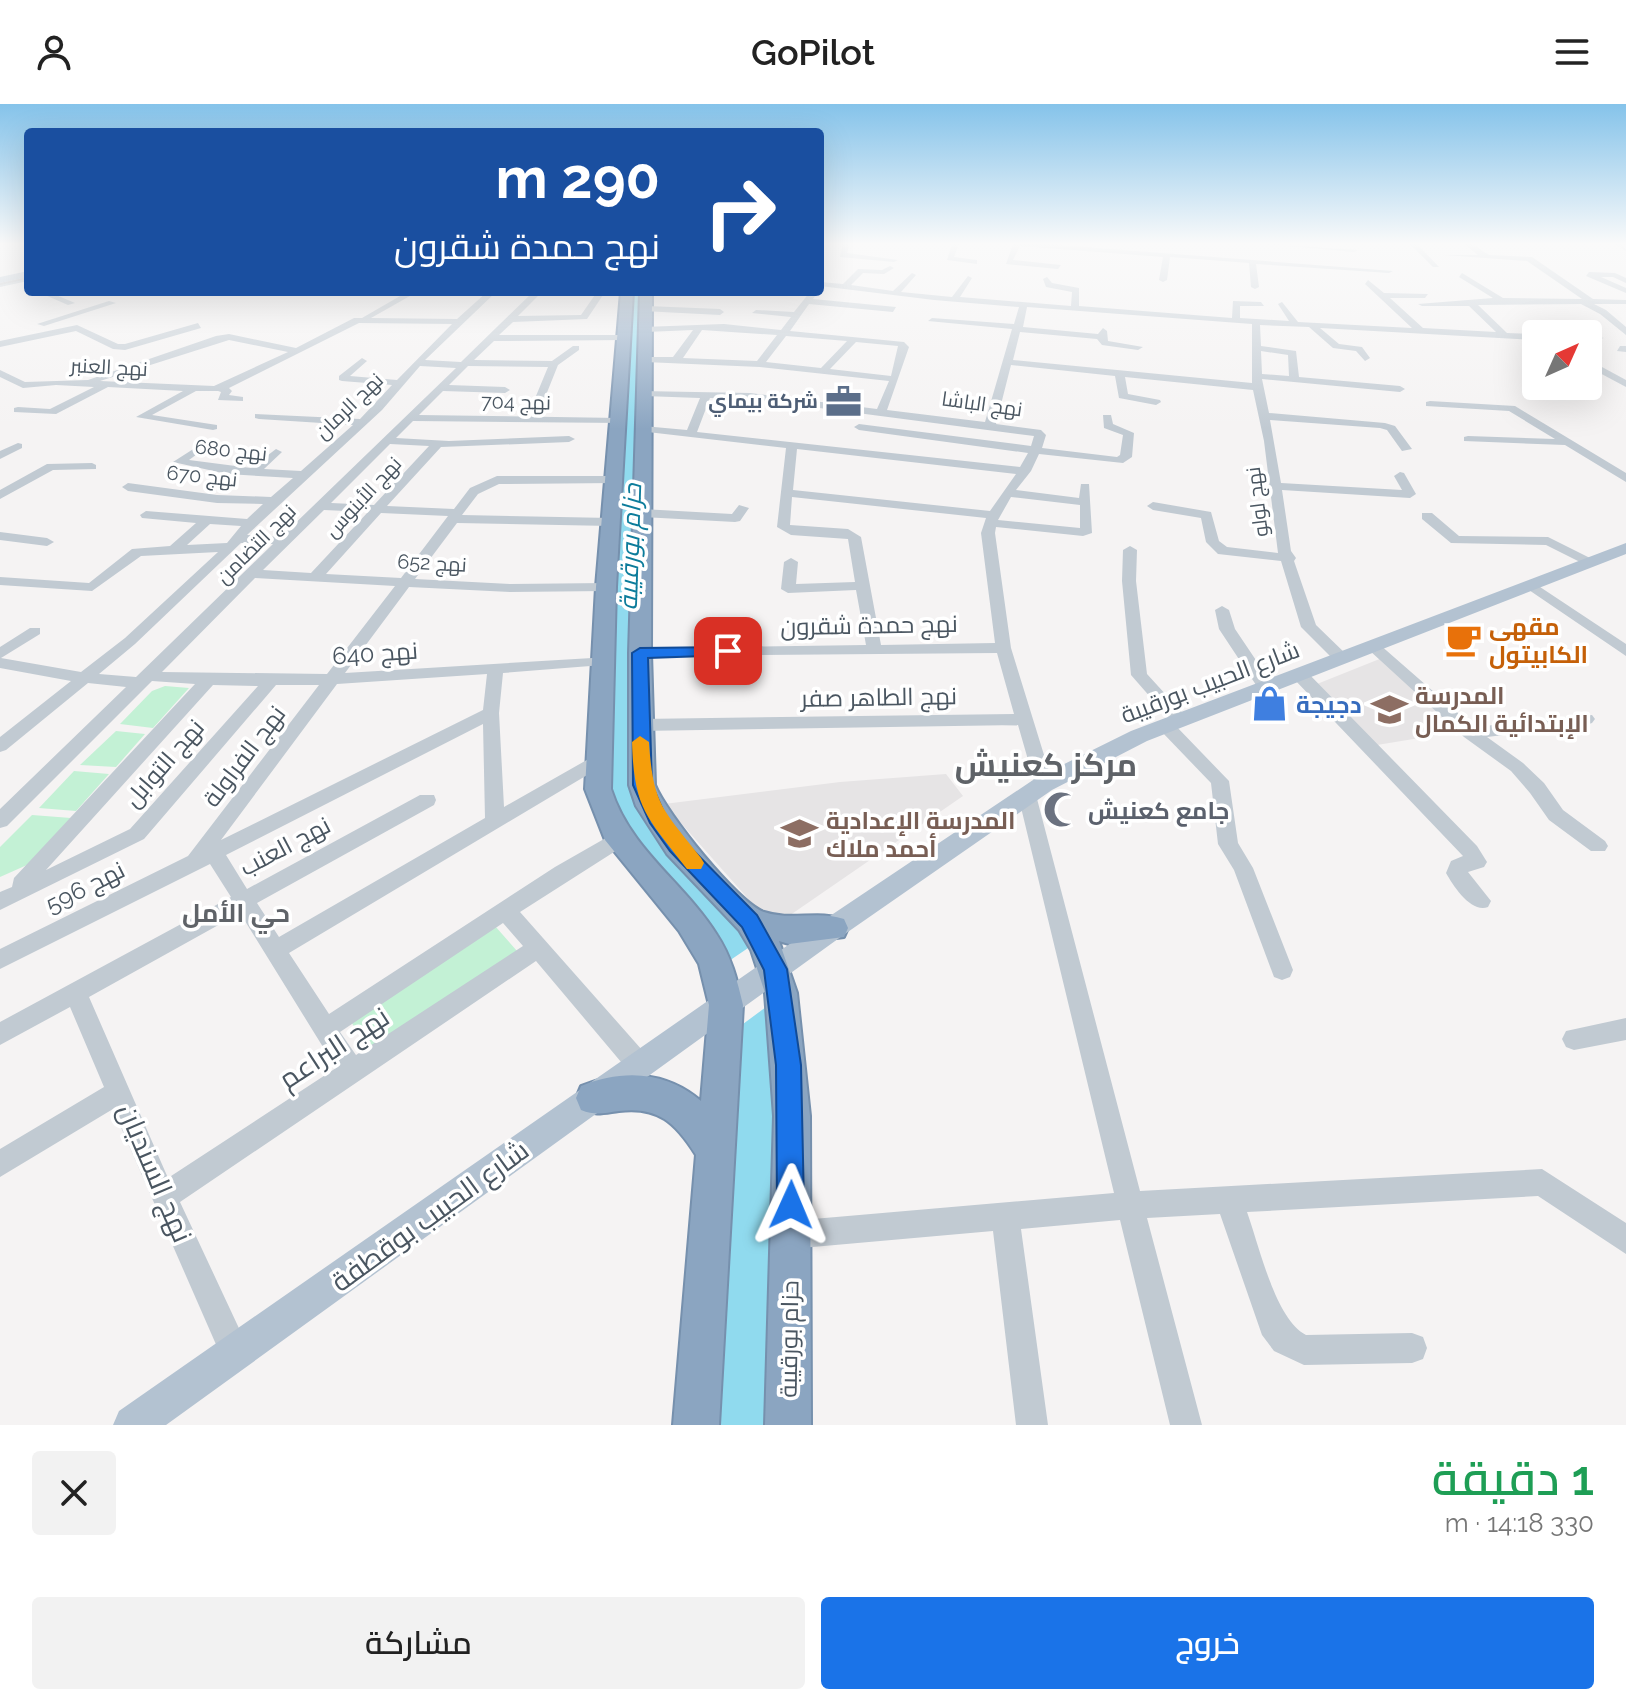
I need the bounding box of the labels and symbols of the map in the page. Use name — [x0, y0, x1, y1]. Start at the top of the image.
north arrow — [1522, 320, 1602, 400]
street label: نهج العنبر — [69, 353, 148, 383]
street label: نهج الرمان — [310, 368, 389, 446]
office icon: شركة بيماي — [825, 382, 863, 420]
street label: نهج الباشا — [940, 386, 1024, 424]
street label: نهج 704 — [481, 389, 551, 417]
place label: شركة بيماي — [708, 389, 818, 417]
street label: نهج 680 — [194, 434, 268, 468]
street label: نهج الأبنوس — [320, 452, 408, 544]
street label: نهج 670 — [165, 460, 239, 494]
street label: نهج لولو — [1241, 465, 1275, 538]
water label: حزام بورقيبة — [613, 482, 650, 611]
street label: نهج التضامن — [211, 499, 302, 590]
street label: نهج 652 — [397, 549, 467, 579]
street label: نهج حمدة شقرون — [780, 609, 958, 643]
place label: مقهى الكابيتول — [1489, 612, 1588, 669]
pin — [694, 617, 762, 685]
cafe icon: مقهى الكابيتول — [1444, 621, 1482, 659]
street label: شارع الحبيب بورقيبة — [1117, 635, 1304, 731]
street label: نهج 640 — [331, 636, 419, 672]
street label: نهج الطاهر صفر — [799, 681, 957, 715]
place label: المدرسة الإبتدائية الكمال — [1415, 681, 1589, 739]
shop icon: دجيجة — [1251, 685, 1289, 723]
place label: دجيجة — [1296, 690, 1362, 719]
school or university icon: المدرسة الإبتدائية الكمال — [1370, 690, 1408, 728]
street label: نهج الفراولة — [197, 700, 293, 813]
street label: نهج التوابل — [118, 713, 212, 814]
district label: مركز كعنيش — [955, 746, 1137, 784]
mosque icon: جامع كعنيش — [1043, 791, 1081, 829]
place label: جامع كعنيش — [1088, 796, 1229, 827]
place label: المدرسة الإعدادية أحمد ملاك — [826, 806, 1015, 863]
street label: نهج العنب — [235, 810, 336, 884]
school or university icon: المدرسة الإعدادية أحمد ملاك — [781, 815, 819, 853]
street label: نهج 596 — [41, 855, 130, 921]
district label: حي الأمل — [182, 898, 290, 934]
street label: نهج البراعم — [273, 1000, 397, 1098]
street label: نهج السنديان — [109, 1099, 199, 1248]
street label: شارع الحبيب بوقطفة — [325, 1133, 536, 1300]
position arrow — [749, 1163, 833, 1247]
street label: حزام بورقيبة — [773, 1280, 807, 1398]

